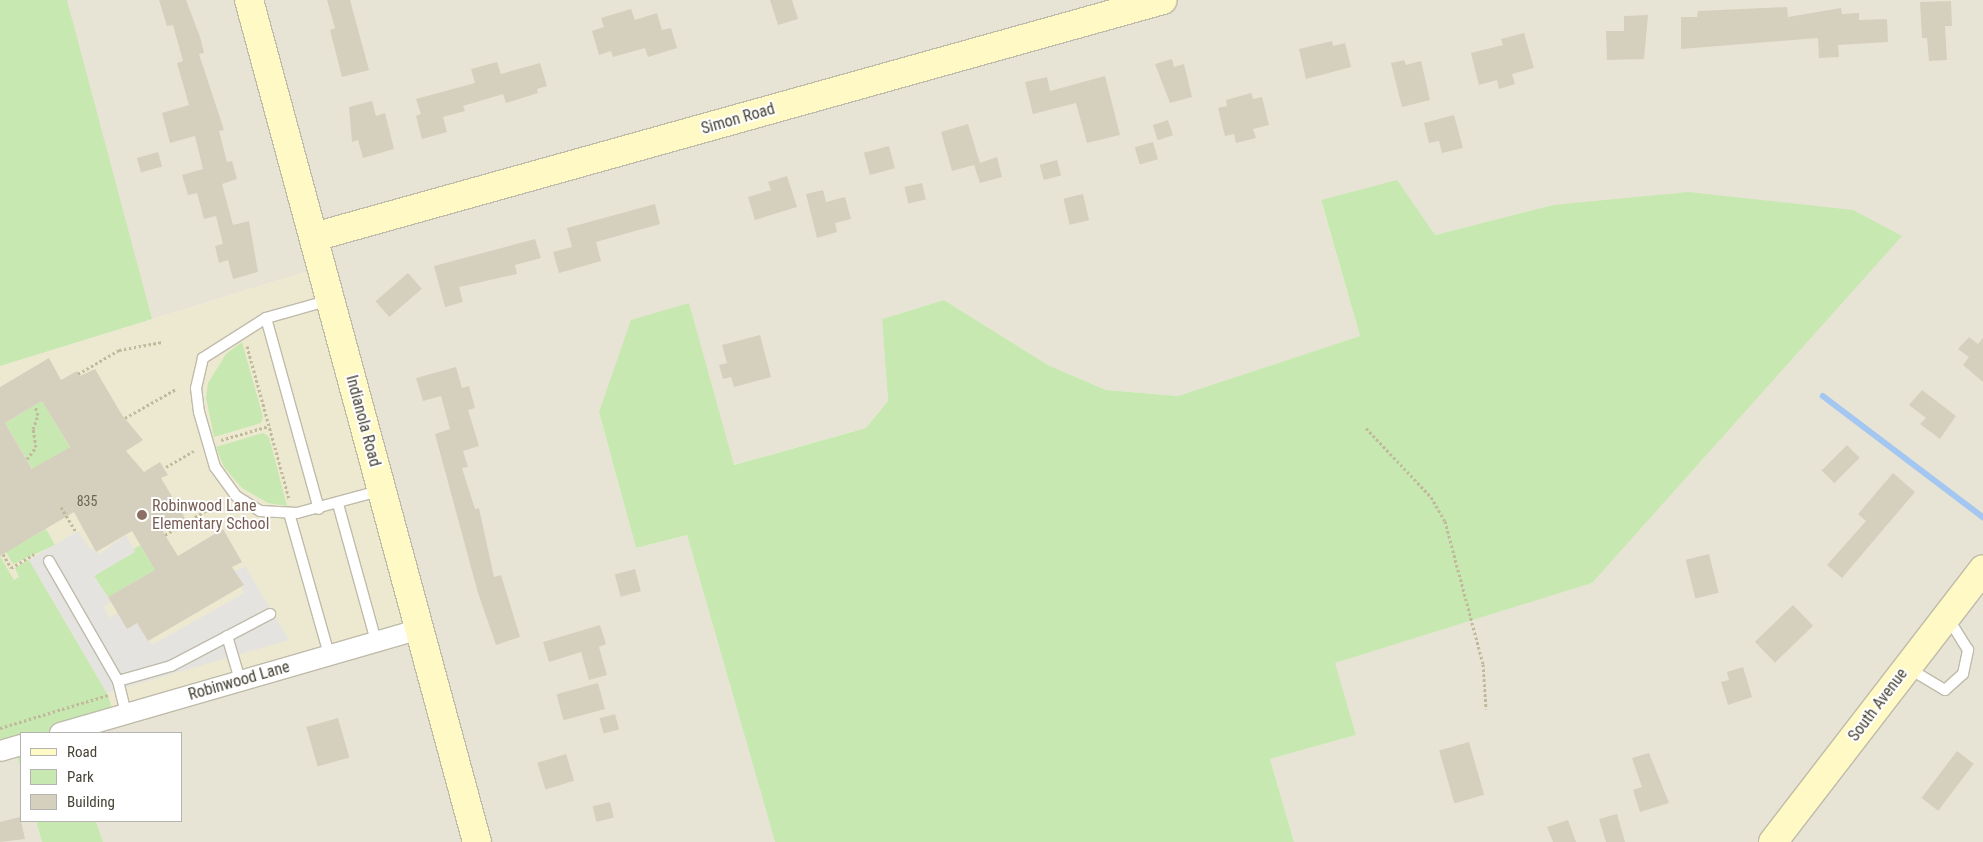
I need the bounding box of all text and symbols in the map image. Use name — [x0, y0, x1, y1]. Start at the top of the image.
street label: Simon Road — [699, 99, 777, 139]
street label: Indianola Road — [342, 373, 384, 469]
house number: 835 — [77, 493, 97, 509]
place label: Robinwood Lane Elementary School — [152, 496, 269, 534]
marker: Robinwood Lane Elementary School — [136, 509, 148, 521]
street label: Robinwood Lane — [186, 657, 292, 705]
street label: South Avenue — [1844, 665, 1912, 745]
legend — [20, 732, 182, 822]
text: Road — [67, 743, 97, 761]
text: Park — [67, 768, 94, 786]
text: Building — [67, 793, 115, 811]

